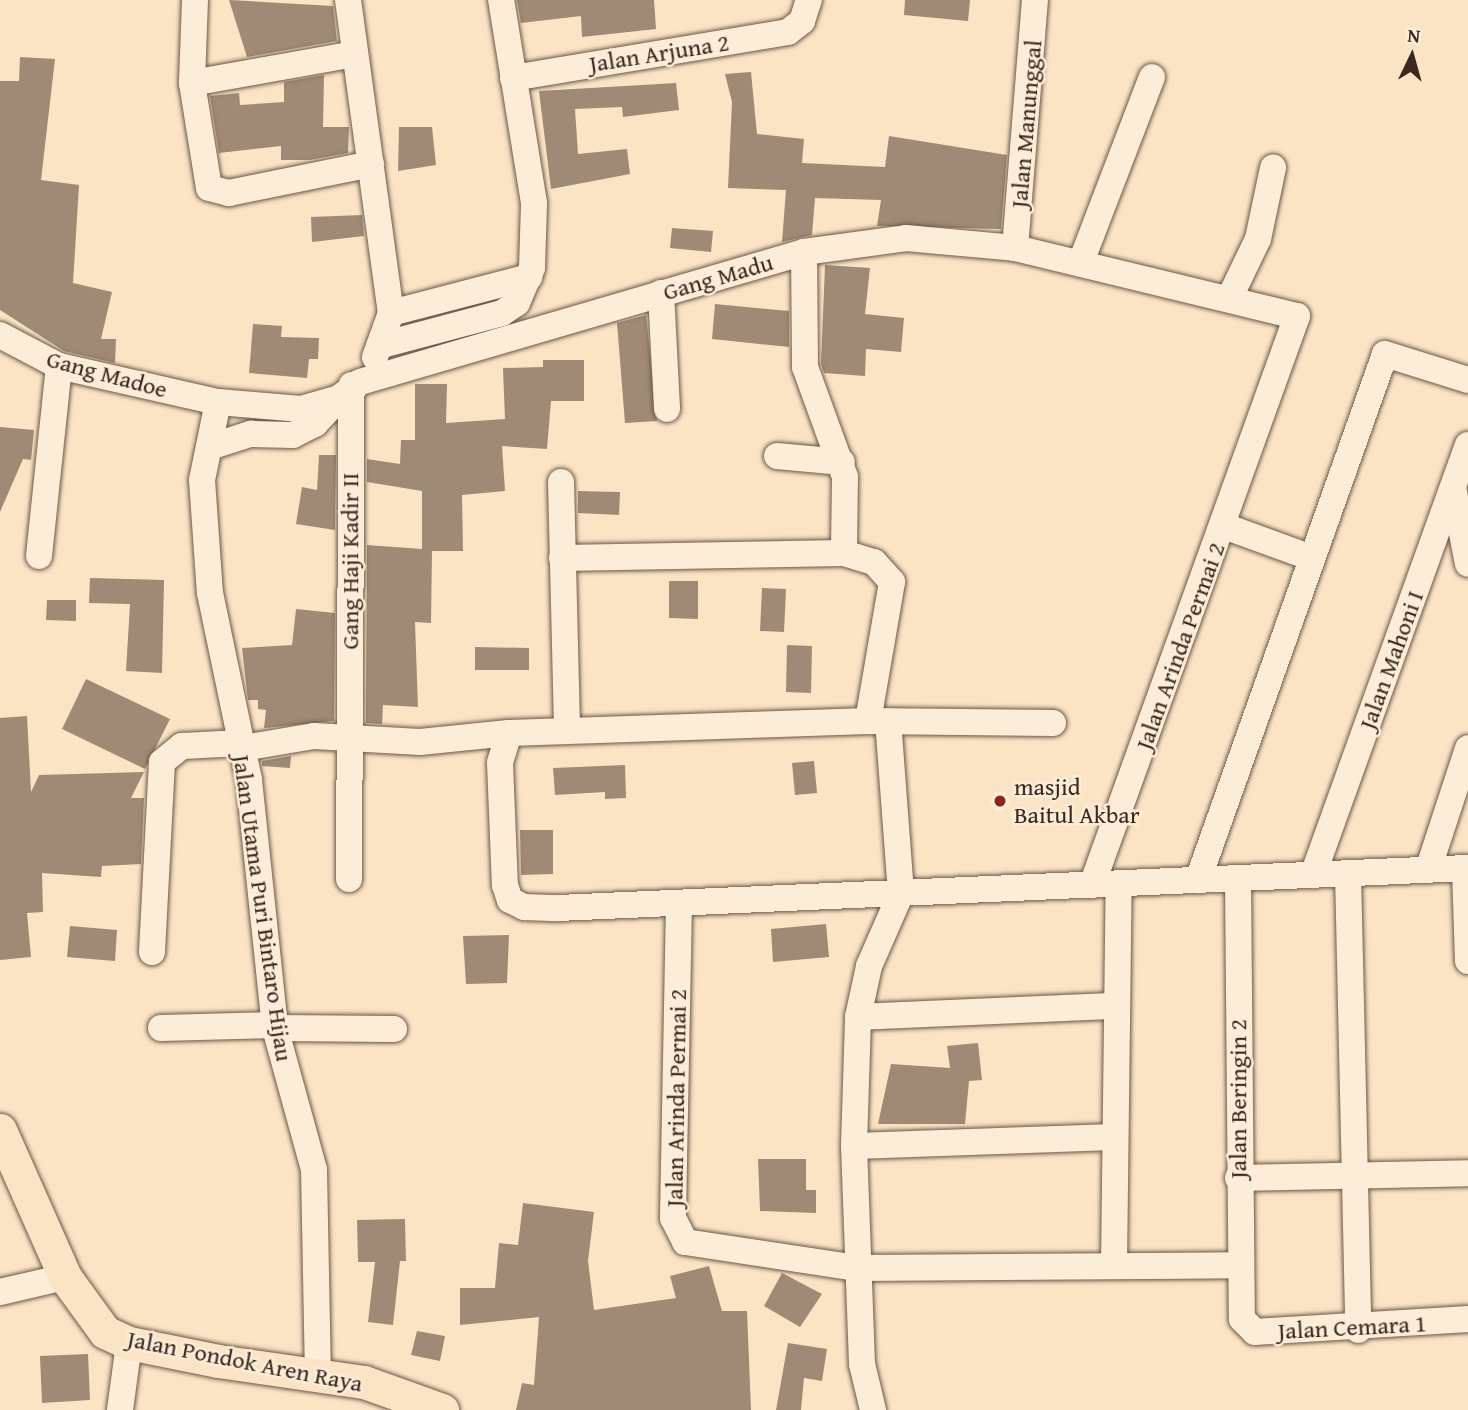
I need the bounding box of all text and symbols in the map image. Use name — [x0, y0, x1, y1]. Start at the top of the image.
north arrow — [1377, 21, 1447, 91]
text: N — [1406, 21, 1421, 50]
street label: Jalan Arjuna 2 — [587, 28, 731, 78]
street label: Jalan Manunggal — [1004, 39, 1048, 209]
street label: Gang Madu — [660, 248, 776, 306]
street label: Gang Madoe — [44, 344, 170, 404]
street label: Gang Haji Kadir II — [336, 473, 364, 649]
street label: Jalan Arinda Permai 2 — [1129, 538, 1231, 754]
street label: Jalan Mahoni I — [1353, 587, 1429, 733]
street label: Jalan Utama Puri Bintaro Hijau — [227, 753, 299, 1063]
place label: masjid Baitul Akbar — [1014, 773, 1140, 829]
marker: masjid Baitul Akbar — [992, 793, 1008, 809]
street label: Jalan Arinda Permai 2 — [660, 989, 692, 1207]
street label: Jalan Beringin 2 — [1224, 1019, 1252, 1179]
street label: Jalan Cemara 1 — [1277, 1309, 1427, 1345]
street label: Jalan Pondok Aren Raya — [125, 1324, 365, 1398]

